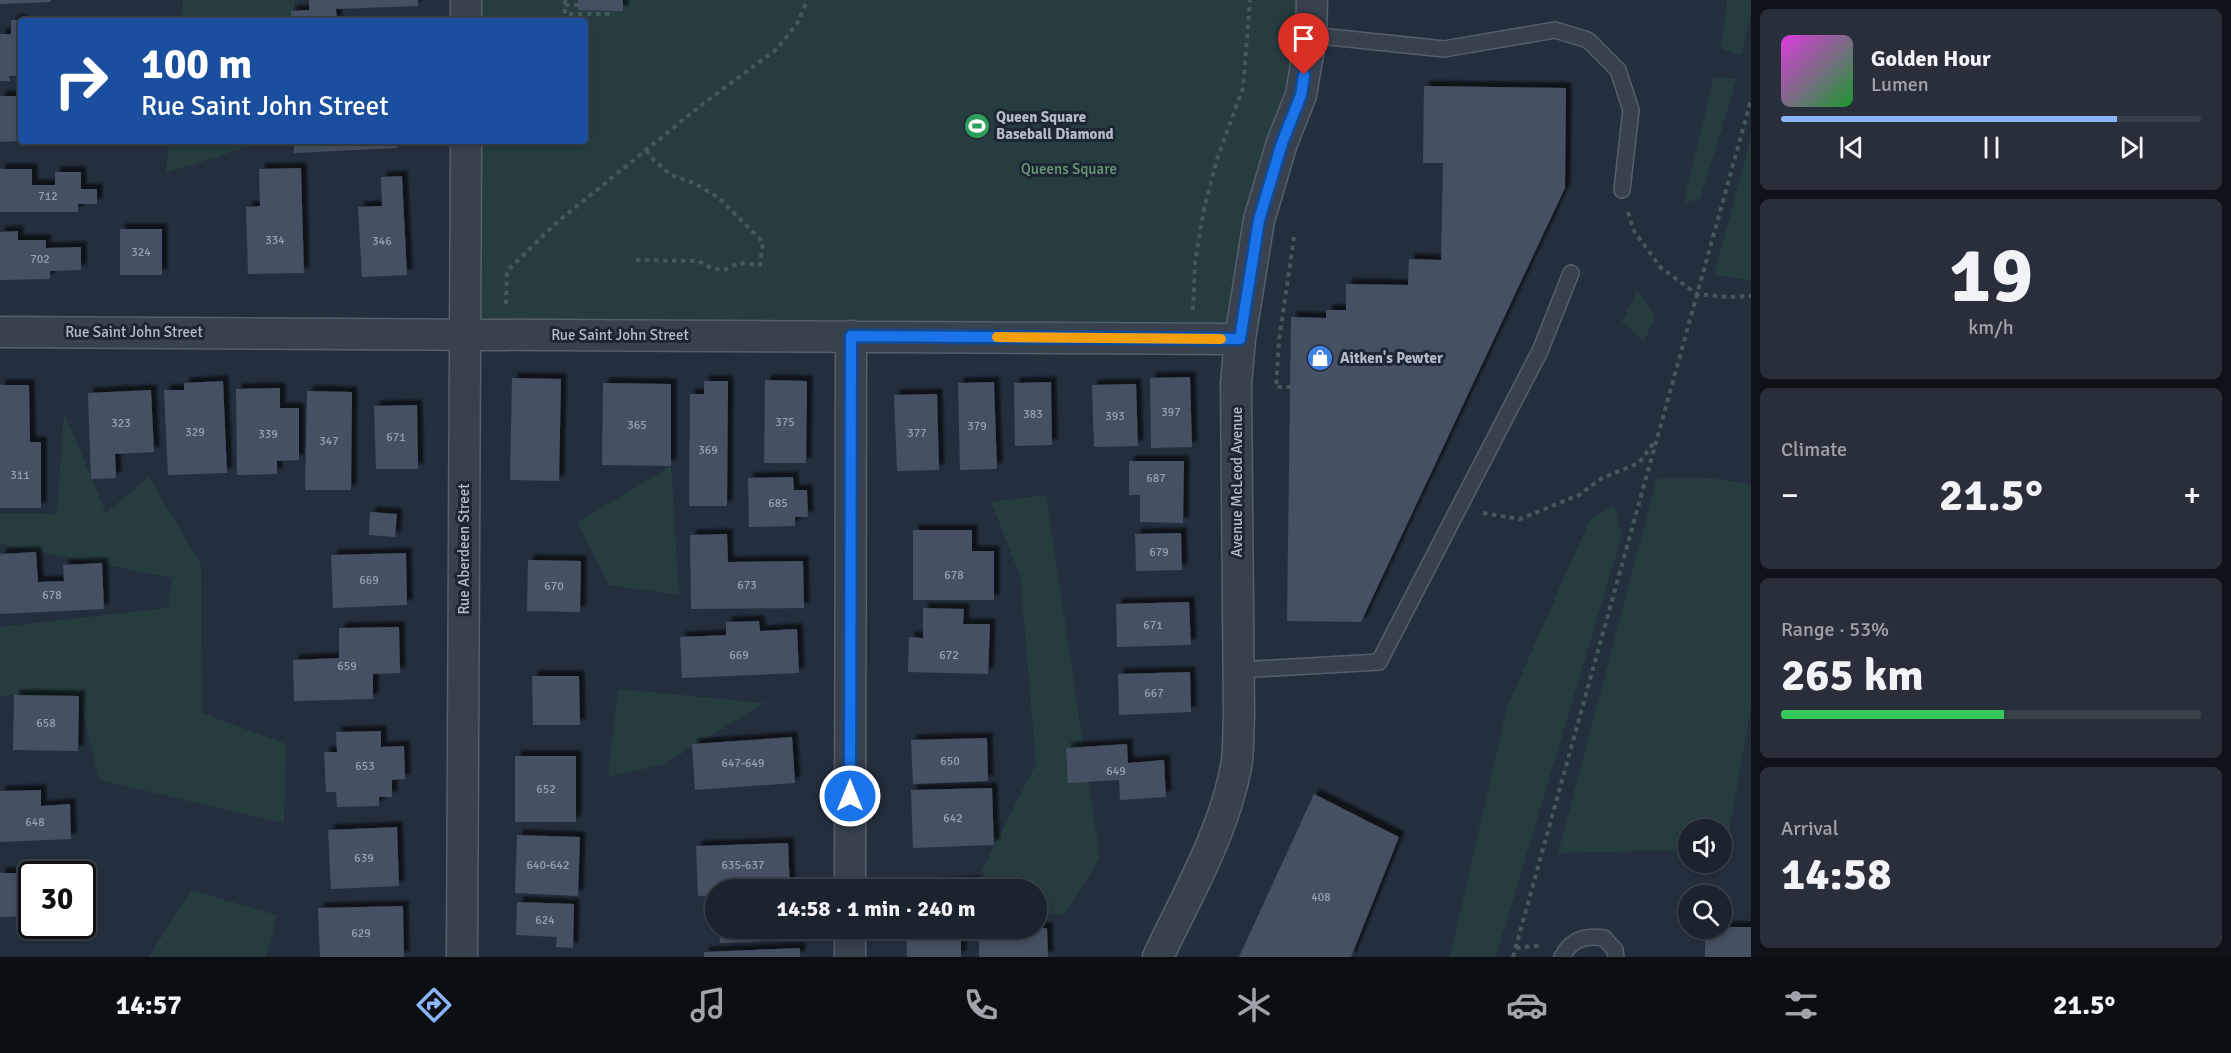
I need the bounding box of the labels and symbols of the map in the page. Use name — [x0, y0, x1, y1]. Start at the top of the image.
pin — [1278, 13, 1329, 75]
place label: Queen Square Baseball Diamond — [996, 108, 1114, 143]
sports icon: Queen Square Baseball Diamond — [962, 111, 992, 141]
park label: Queens Square — [1021, 160, 1117, 178]
house number: 712 — [38, 189, 58, 204]
house number: 334 — [265, 233, 285, 248]
house number: 346 — [372, 234, 392, 249]
house number: 324 — [131, 245, 151, 260]
house number: 702 — [30, 252, 50, 267]
street label: Rue Saint John Street — [65, 323, 203, 341]
street label: Rue Saint John Street — [551, 326, 689, 344]
shop icon: Aitken's Pewter — [1305, 343, 1335, 373]
place label: Aitken's Pewter — [1340, 349, 1443, 367]
house number: 397 — [1161, 405, 1181, 420]
house number: 383 — [1023, 407, 1043, 422]
street label: Avenue McLeod Avenue — [1228, 407, 1246, 557]
house number: 393 — [1105, 409, 1125, 424]
house number: 375 — [775, 415, 795, 430]
house number: 323 — [111, 416, 131, 431]
house number: 365 — [627, 418, 647, 433]
house number: 379 — [967, 419, 987, 434]
house number: 329 — [185, 425, 205, 440]
house number: 377 — [907, 426, 927, 441]
house number: 339 — [258, 427, 278, 442]
house number: 671 — [386, 430, 406, 445]
house number: 347 — [319, 434, 339, 449]
house number: 369 — [698, 443, 718, 458]
house number: 311 — [10, 468, 30, 483]
house number: 687 — [1146, 471, 1166, 486]
street label: Rue Aberdeen Street — [455, 483, 473, 615]
house number: 685 — [768, 496, 788, 511]
house number: 679 — [1149, 545, 1169, 560]
house number: 678 — [944, 568, 964, 583]
house number: 669 — [359, 573, 379, 588]
house number: 673 — [737, 578, 757, 593]
house number: 670 — [544, 579, 564, 594]
house number: 678 — [42, 588, 62, 603]
house number: 671 — [1143, 618, 1163, 633]
house number: 669 — [729, 648, 749, 663]
house number: 672 — [939, 648, 959, 663]
house number: 659 — [337, 659, 357, 674]
house number: 667 — [1144, 686, 1164, 701]
house number: 658 — [36, 716, 56, 731]
house number: 650 — [940, 754, 960, 769]
house number: 647-649 — [721, 756, 765, 771]
house number: 653 — [355, 759, 375, 774]
position arrow — [818, 764, 882, 828]
house number: 649 — [1106, 764, 1126, 779]
house number: 652 — [536, 782, 556, 797]
house number: 642 — [943, 811, 963, 826]
house number: 648 — [25, 815, 45, 830]
house number: 639 — [354, 851, 374, 866]
house number: 640-642 — [526, 858, 570, 873]
house number: 635-637 — [721, 858, 765, 873]
speed limit sign: 30 — [18, 861, 96, 939]
house number: 408 — [1311, 890, 1331, 905]
house number: 624 — [535, 913, 555, 928]
house number: 629 — [351, 926, 371, 941]

